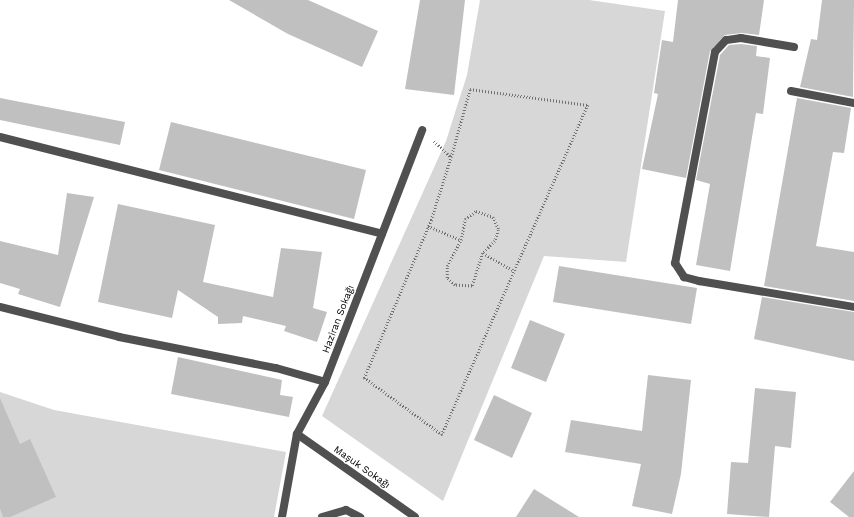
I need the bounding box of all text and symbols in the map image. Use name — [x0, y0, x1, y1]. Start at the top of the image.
street label: Haziran Sokağı — [320, 283, 356, 355]
street label: Maşuk Sokağı — [331, 443, 393, 491]

